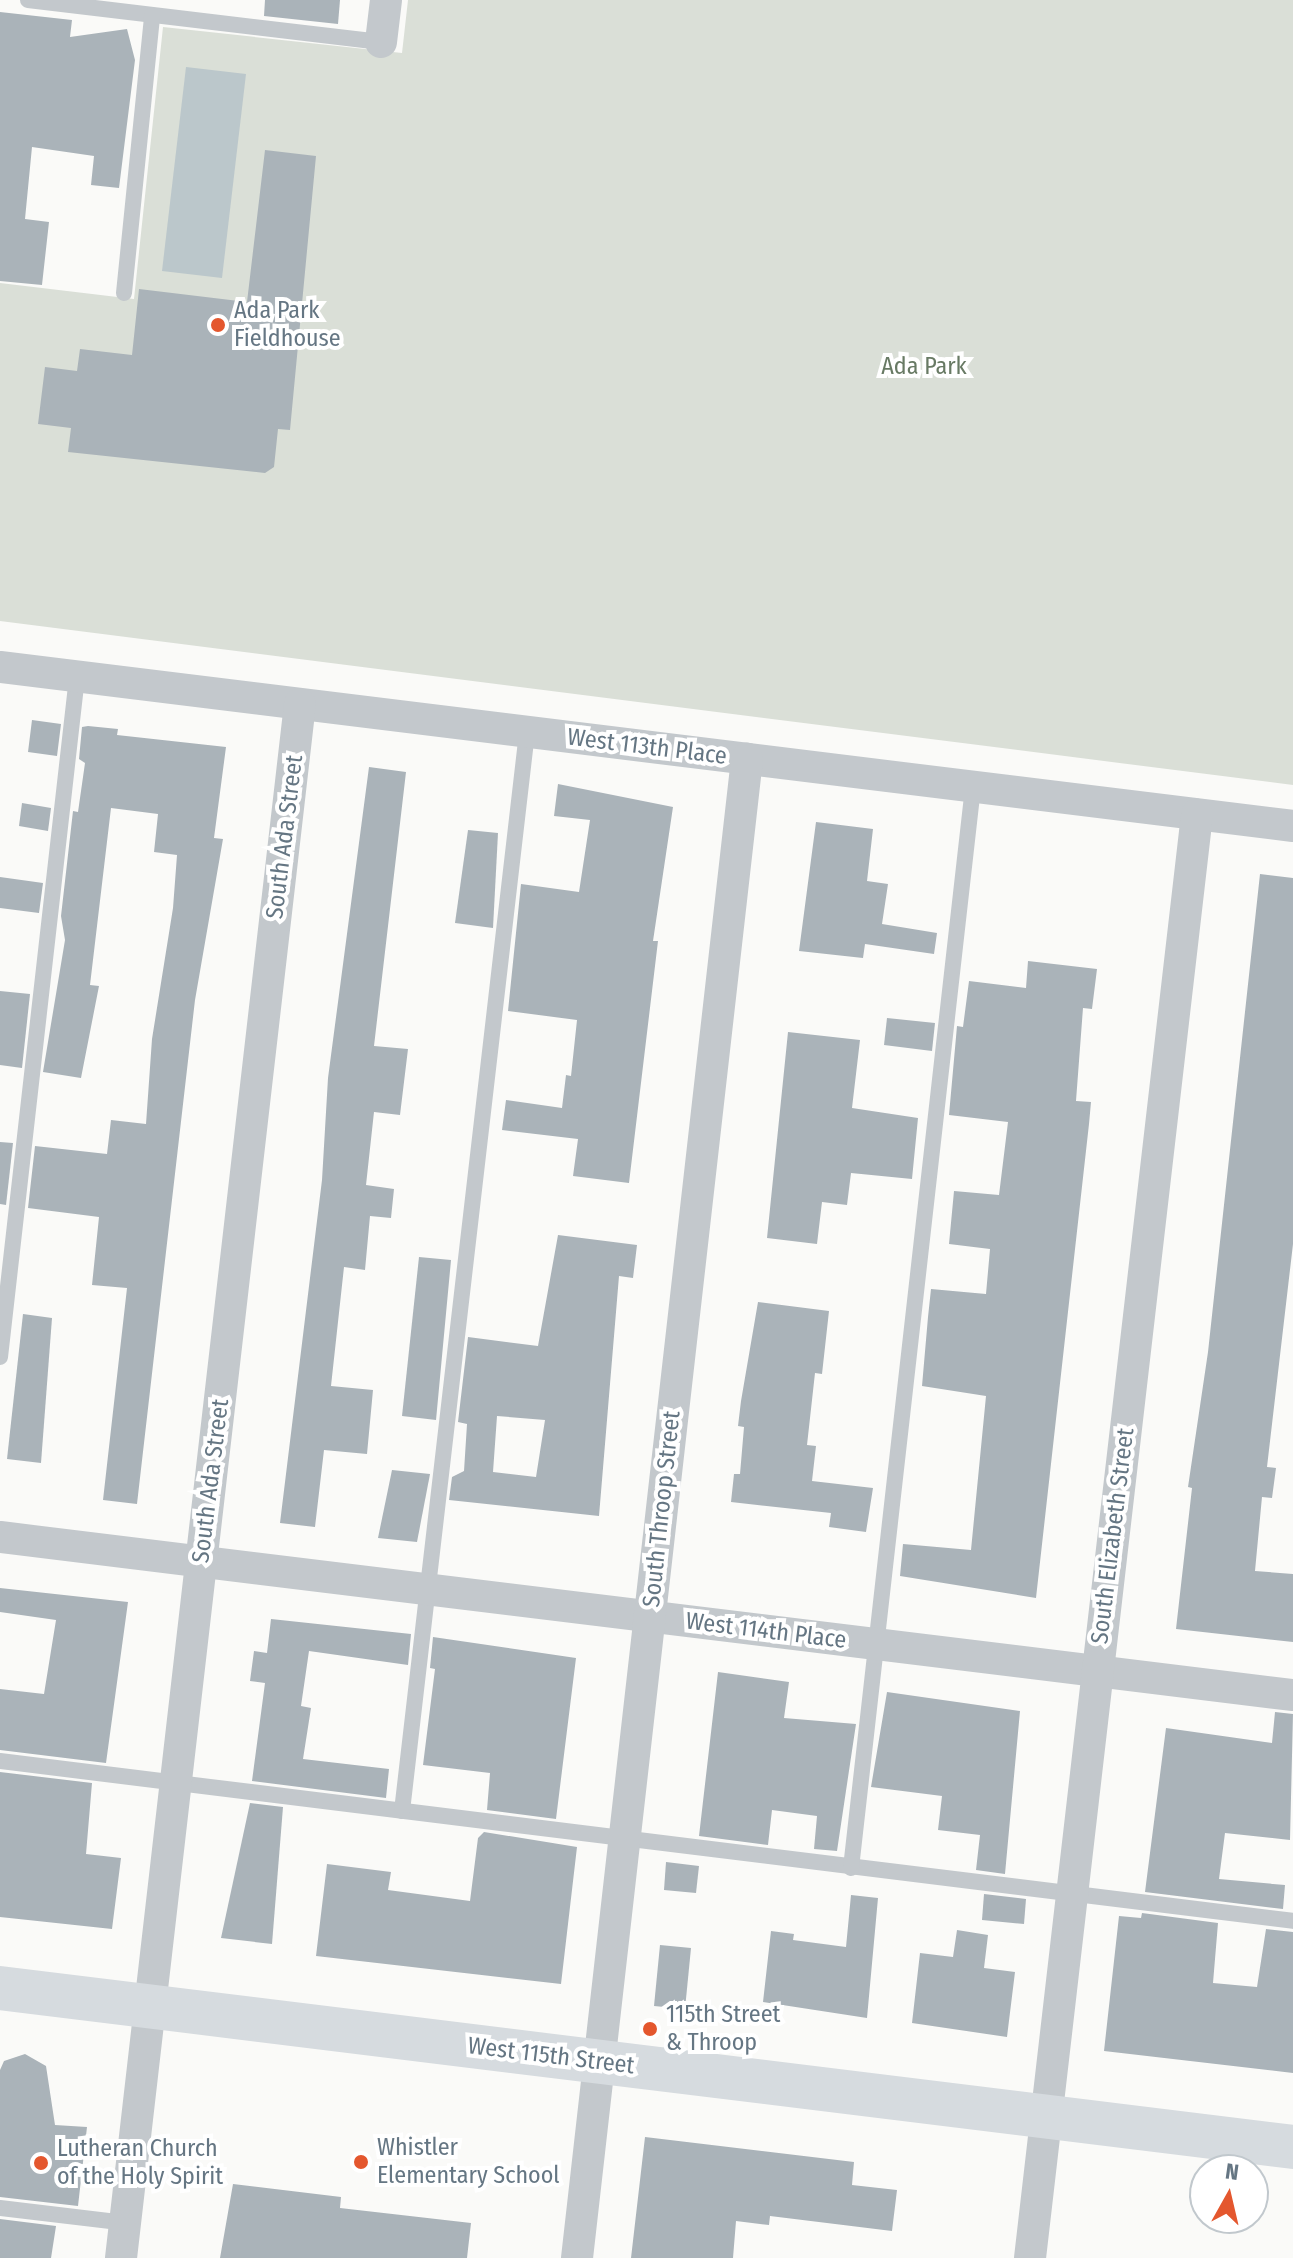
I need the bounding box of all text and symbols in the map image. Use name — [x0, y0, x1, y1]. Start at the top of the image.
place label: Ada Park Fieldhouse — [234, 297, 341, 353]
marker: Ada Park Fieldhouse — [209, 316, 227, 334]
park label: Ada Park — [881, 353, 967, 381]
street label: West 113th Place — [566, 723, 728, 771]
street label: South Ada Street — [261, 753, 309, 921]
street label: South Ada Street — [187, 1397, 235, 1565]
street label: South Throop Street — [637, 1409, 687, 1609]
street label: South Elizabeth Street — [1085, 1426, 1141, 1646]
street label: West 114th Place — [684, 1607, 848, 1655]
place label: 115th Street & Throop — [666, 2001, 780, 2057]
marker: 115th Street & Throop — [641, 2020, 659, 2038]
street label: West 115th Street — [466, 2031, 636, 2081]
place label: Whistler Elementary School — [377, 2134, 560, 2190]
place label: Lutheran Church of the Holy Spirit — [57, 2135, 223, 2191]
marker: Whistler Elementary School — [352, 2153, 370, 2171]
marker: Lutheran Church of the Holy Spirit — [32, 2154, 50, 2172]
north arrow — [1189, 2154, 1269, 2234]
text: N — [1224, 2157, 1241, 2186]

